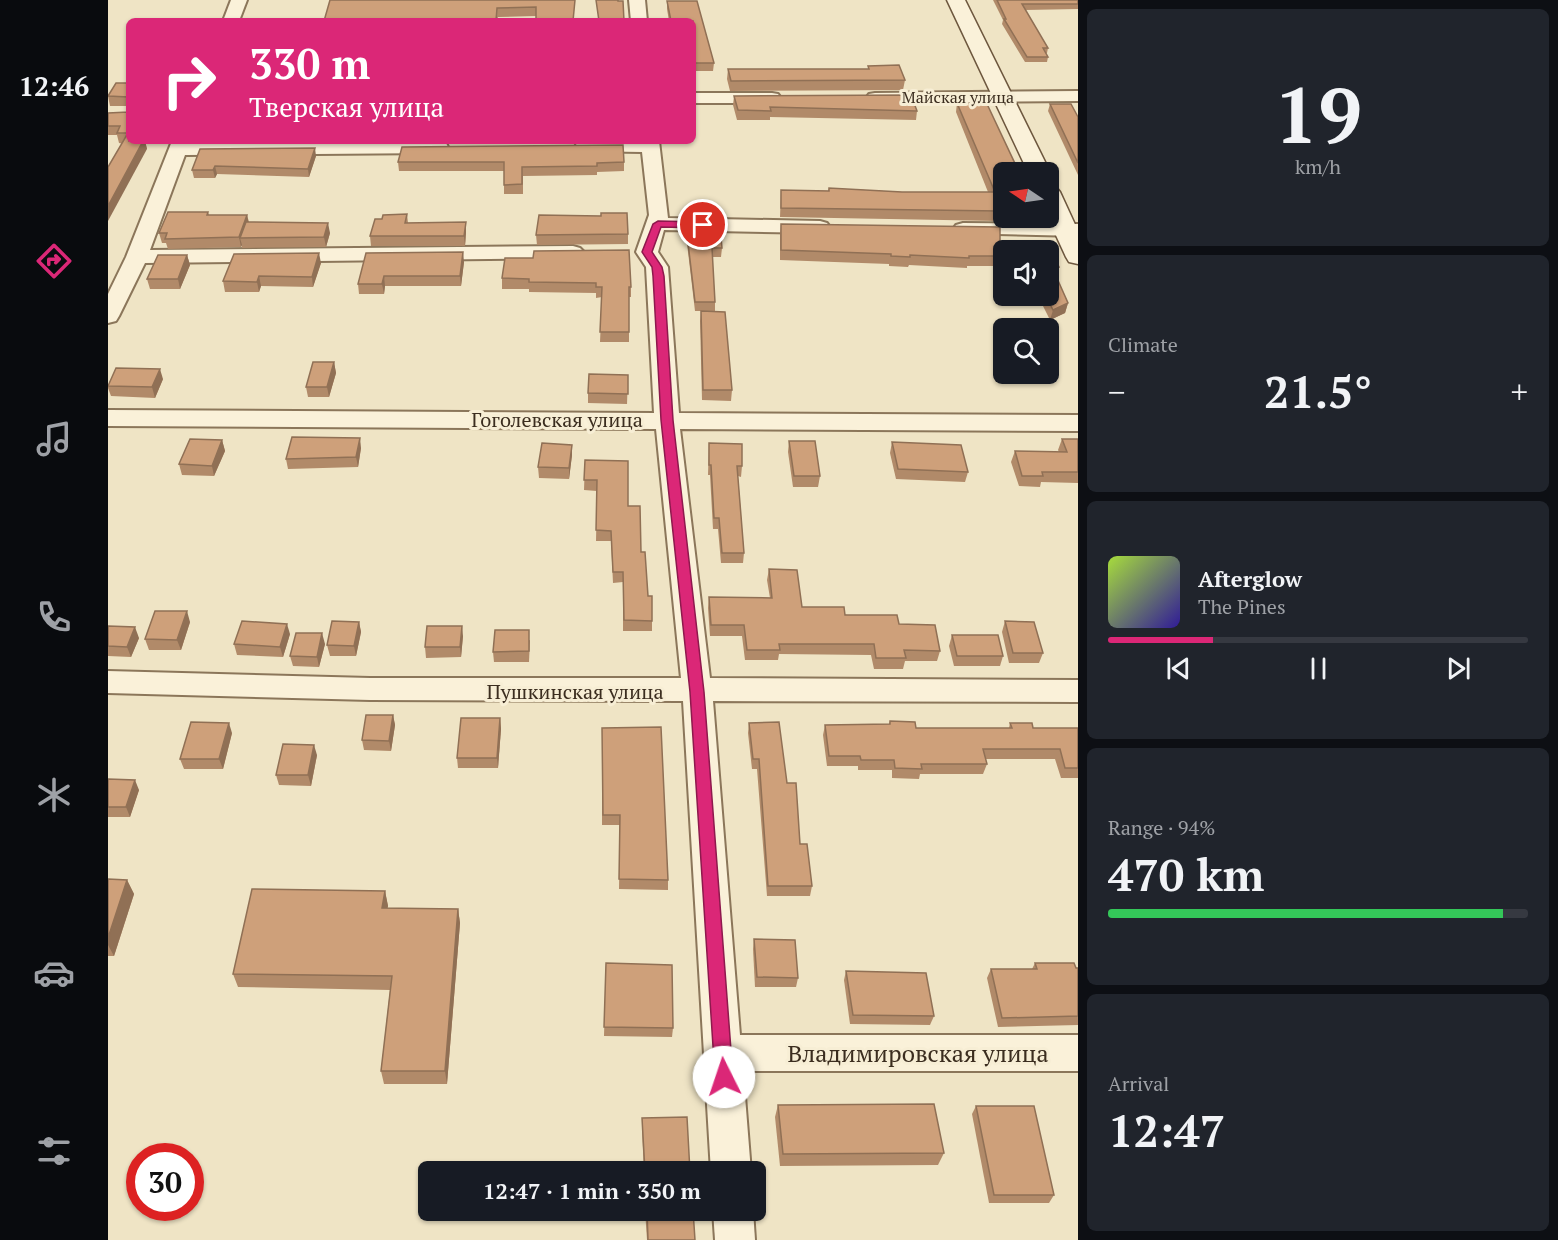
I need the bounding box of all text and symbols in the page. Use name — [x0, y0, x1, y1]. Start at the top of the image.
text: 330 m — [249, 35, 370, 91]
icon: right — [150, 42, 228, 120]
text: 19 — [1274, 62, 1362, 165]
text: 12:46 — [19, 68, 89, 104]
street label: Майская улица — [902, 86, 1014, 108]
text: Тверская улица — [249, 89, 444, 125]
text: km/h — [1295, 153, 1341, 180]
north arrow — [993, 162, 1059, 228]
map controls — [993, 162, 1059, 384]
pin — [677, 199, 728, 250]
icon: arrive — [686, 208, 719, 241]
icon: directions — [33, 240, 75, 282]
button: sound — [993, 240, 1059, 306]
button: search — [993, 318, 1059, 384]
text: Climate — [1108, 331, 1178, 358]
text: 21.5° — [1264, 361, 1372, 421]
text: − — [1108, 370, 1126, 413]
text: + — [1510, 370, 1528, 413]
street label: Гоголевская улица — [471, 406, 643, 433]
icon: music — [33, 418, 75, 460]
text: Afterglow — [1198, 564, 1302, 593]
text: The Pines — [1198, 593, 1286, 620]
icon: phone — [33, 596, 75, 638]
icon: previous — [1162, 652, 1195, 685]
icon: pause — [1302, 652, 1335, 685]
icon: next — [1442, 652, 1475, 685]
street label: Пушкинская улица — [486, 678, 664, 705]
icon: climate — [33, 774, 75, 816]
text: Range · 94% — [1108, 814, 1215, 841]
text: 470 km — [1108, 844, 1264, 904]
icon: car — [33, 952, 75, 994]
street label: Владимировская улица — [787, 1037, 1049, 1069]
position arrow — [692, 1045, 756, 1109]
text: Arrival — [1108, 1070, 1169, 1097]
text: 12:47 — [1108, 1100, 1225, 1160]
icon: filters — [33, 1130, 75, 1172]
speed limit sign: 30 — [126, 1143, 204, 1221]
text: 12:47 · 1 min · 350 m — [483, 1176, 701, 1205]

